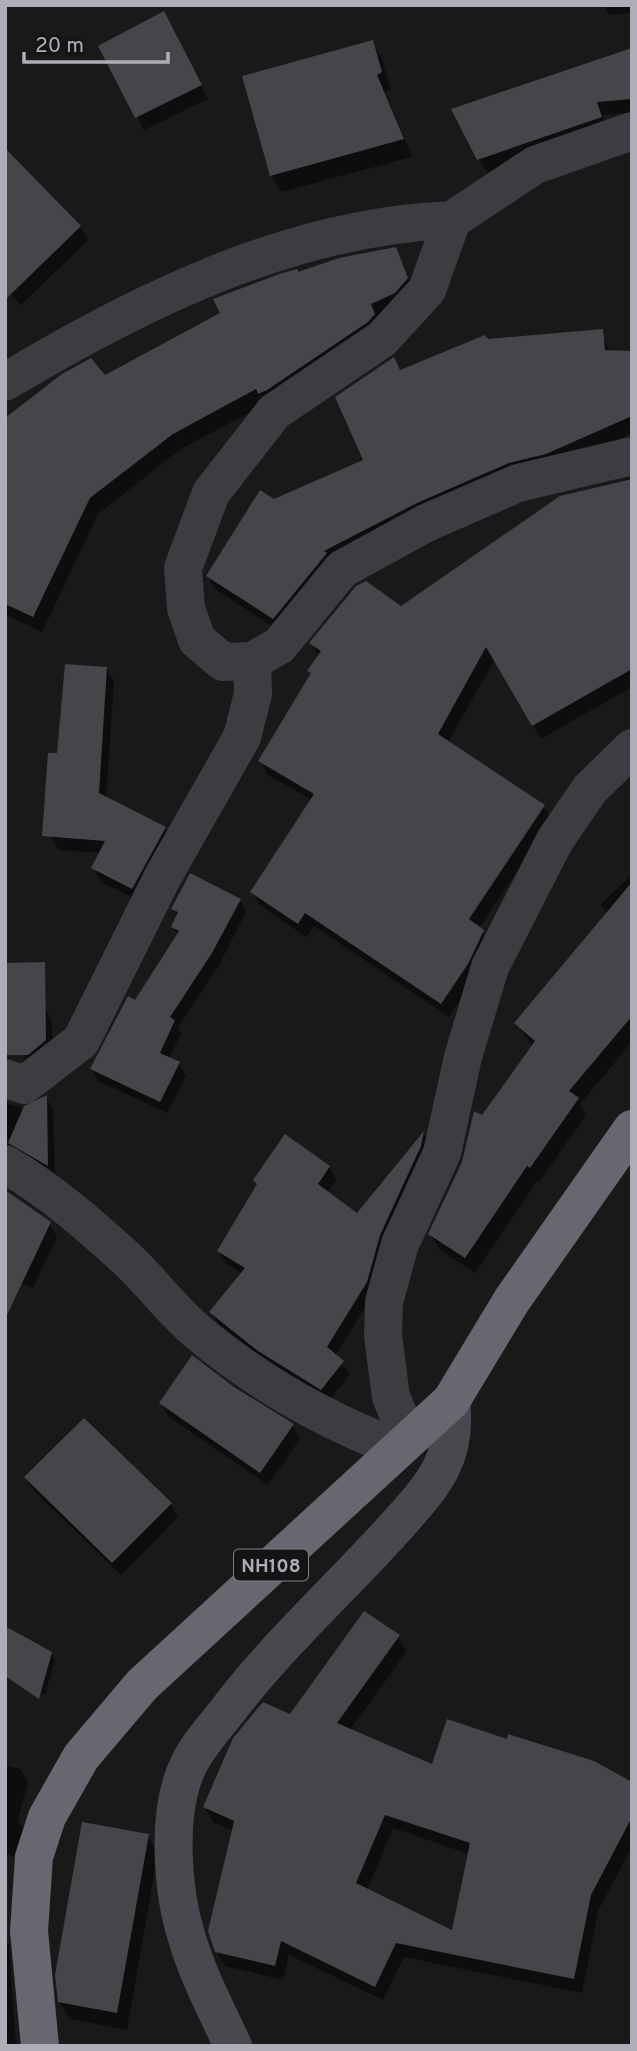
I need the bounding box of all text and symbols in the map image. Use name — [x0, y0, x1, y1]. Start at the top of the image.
scale bar — [24, 21, 168, 65]
text: 20 m — [35, 33, 84, 60]
road number: NH108 — [234, 1550, 308, 1581]

